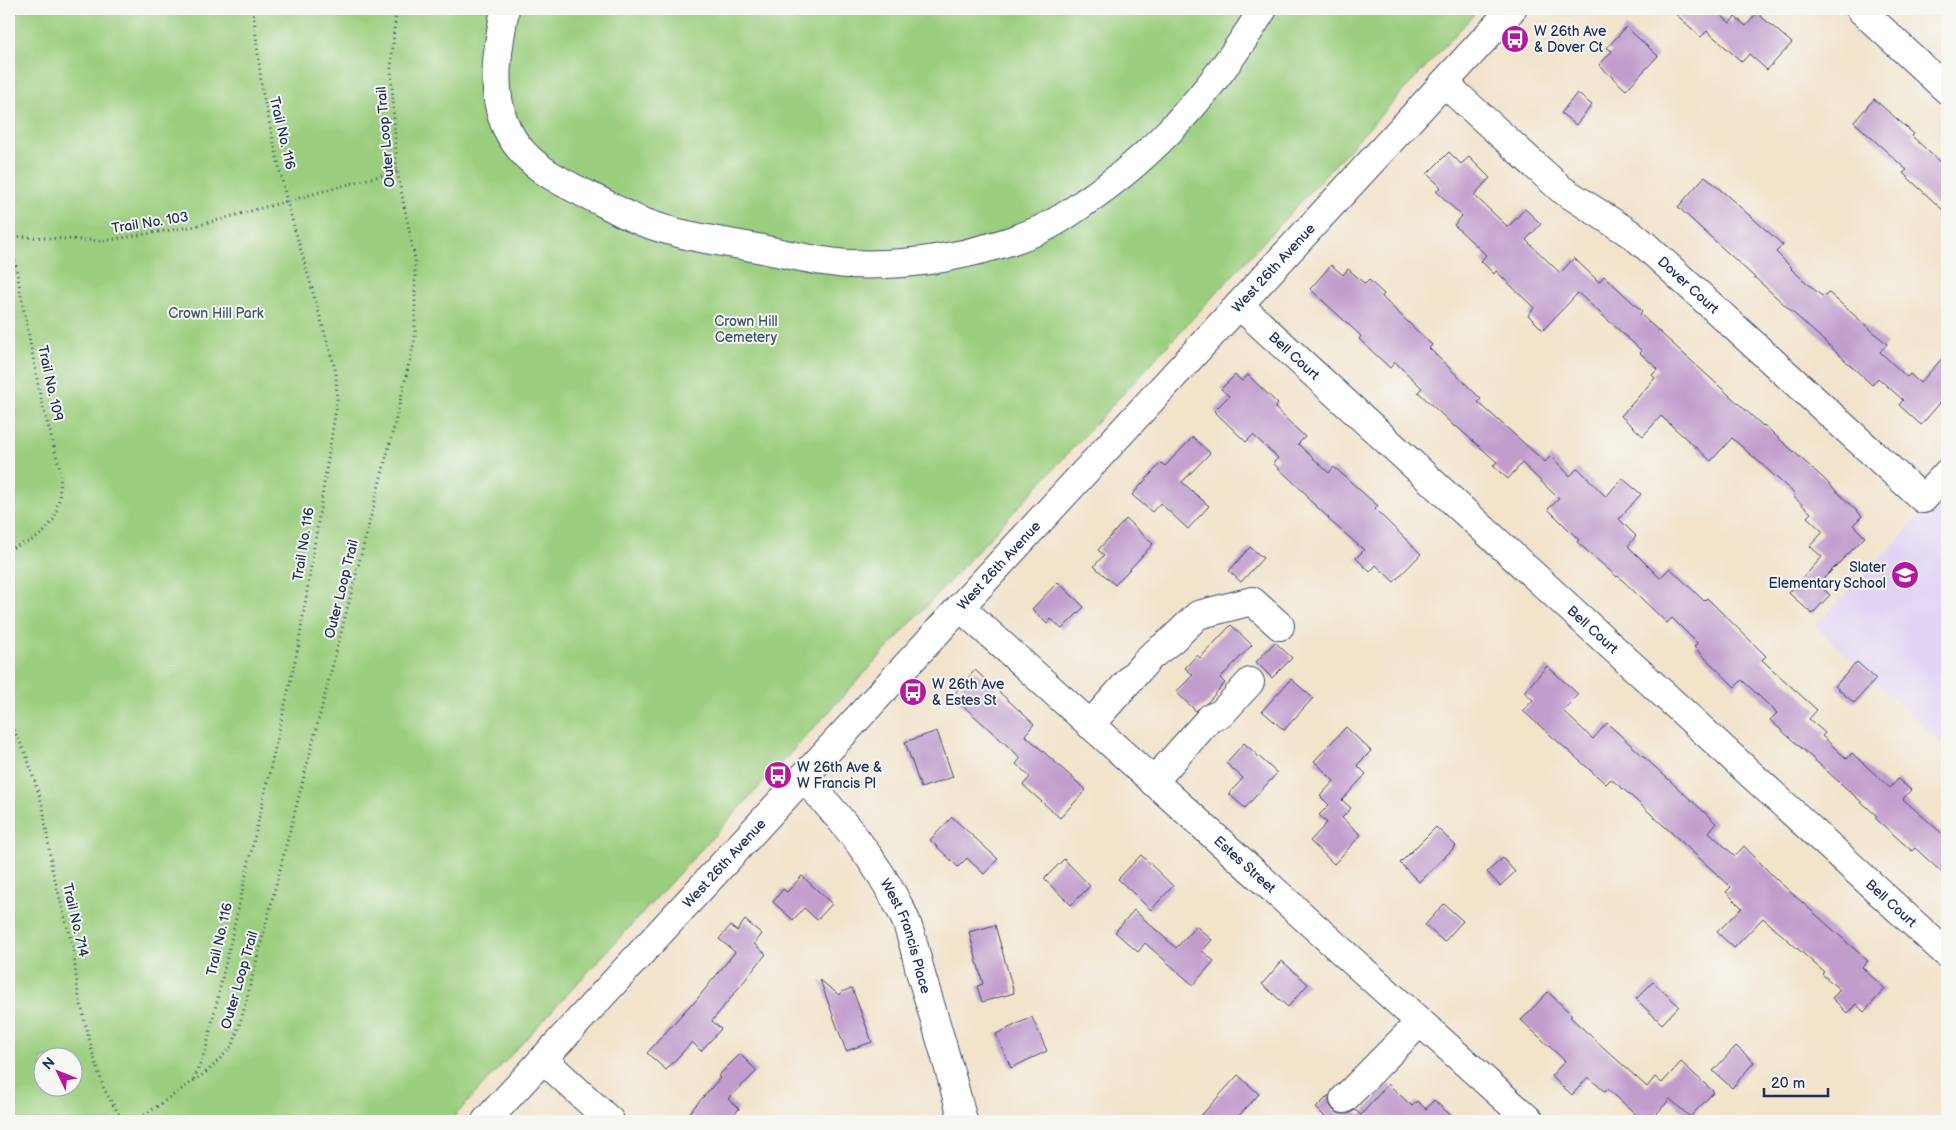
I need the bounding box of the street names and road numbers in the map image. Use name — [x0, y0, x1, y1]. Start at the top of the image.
street label: Outer Loop Trail — [373, 86, 398, 188]
street label: Trail No. 116 — [266, 95, 299, 172]
street label: Trail No. 103 — [111, 208, 190, 237]
street label: West 26th Avenue — [1228, 220, 1319, 316]
street label: Dover Court — [1654, 253, 1723, 318]
street label: Bell Court — [1265, 328, 1323, 384]
street label: Trail No. 109 — [34, 344, 67, 422]
street label: Trail No. 116 — [289, 506, 318, 582]
street label: West 26th Avenue — [954, 518, 1044, 614]
street label: Outer Loop Trail — [321, 538, 362, 640]
street label: Bell Court — [1564, 602, 1622, 658]
street label: West 26th Avenue — [679, 815, 770, 911]
street label: Estes Street — [1210, 832, 1280, 897]
street label: West Francis Place — [876, 876, 934, 996]
street label: Bell Court — [1862, 876, 1921, 931]
street label: Trail No. 714 — [59, 881, 92, 959]
street label: Trail No. 116 — [203, 900, 236, 977]
street label: Outer Loop Trail — [217, 929, 262, 1031]

